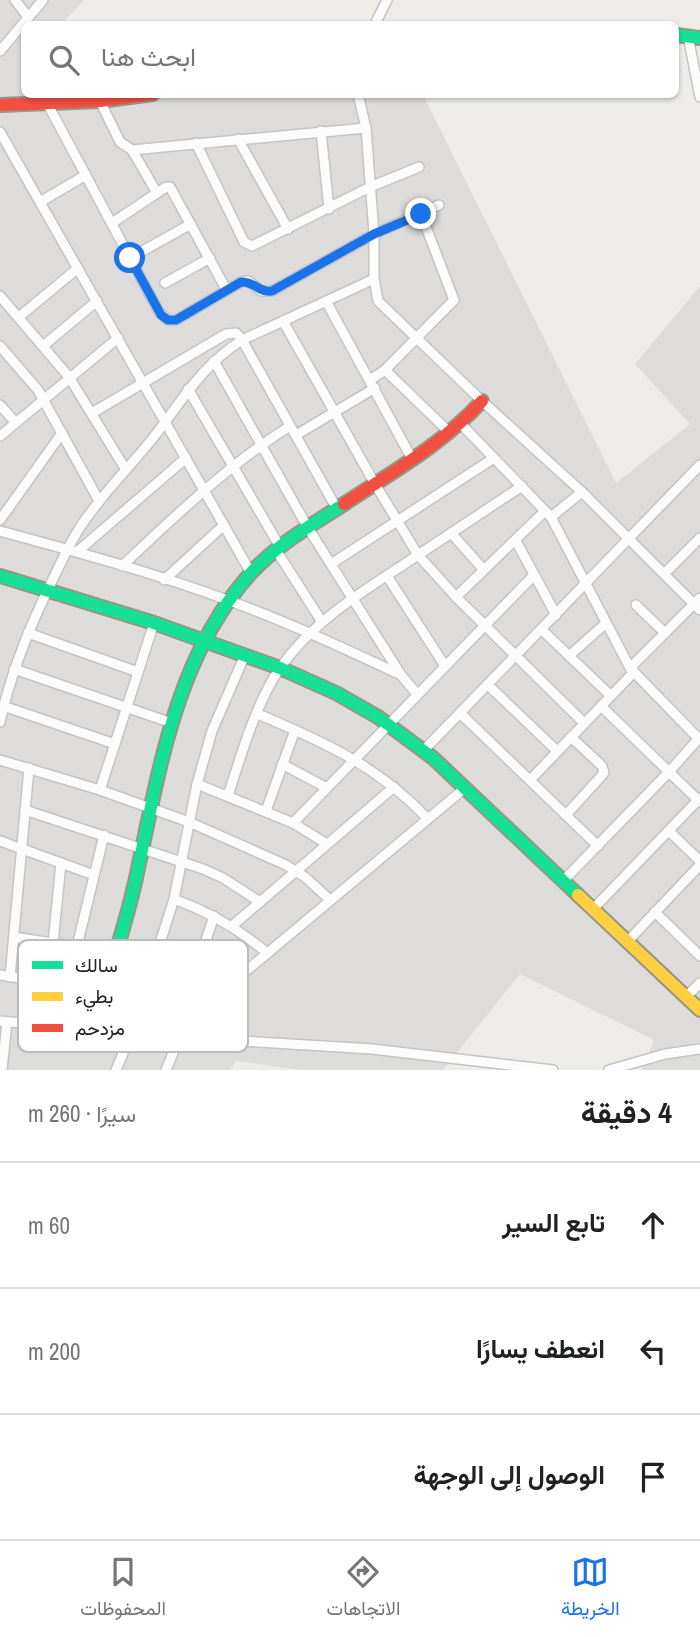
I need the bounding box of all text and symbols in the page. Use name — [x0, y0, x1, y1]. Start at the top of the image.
search box — [21, 21, 679, 98]
text: ابحث هنا — [101, 39, 196, 74]
icon: search — [45, 41, 83, 79]
route end — [405, 198, 436, 229]
route start — [114, 242, 145, 273]
legend — [18, 940, 248, 1052]
text: سالك — [75, 952, 118, 978]
text: بطيء — [75, 983, 113, 1012]
text: مزدحم — [75, 1015, 125, 1041]
text: 4 دقيقة — [581, 1092, 672, 1132]
text: سيرًا · 260 m — [28, 1098, 136, 1129]
text: تابع السير — [502, 1205, 605, 1240]
icon: ahead — [634, 1206, 672, 1244]
text: 60 m — [28, 1210, 70, 1241]
text: انعطف يسارًا — [476, 1331, 605, 1366]
icon: left — [634, 1332, 672, 1370]
text: 200 m — [28, 1336, 80, 1367]
text: الوصول إلى الوجهة — [413, 1457, 605, 1492]
icon: arrive — [634, 1458, 672, 1496]
tab: المحفوظات — [80, 1553, 166, 1625]
tab: الاتجاهات — [327, 1553, 400, 1625]
tab: الخريطة — [561, 1553, 620, 1625]

